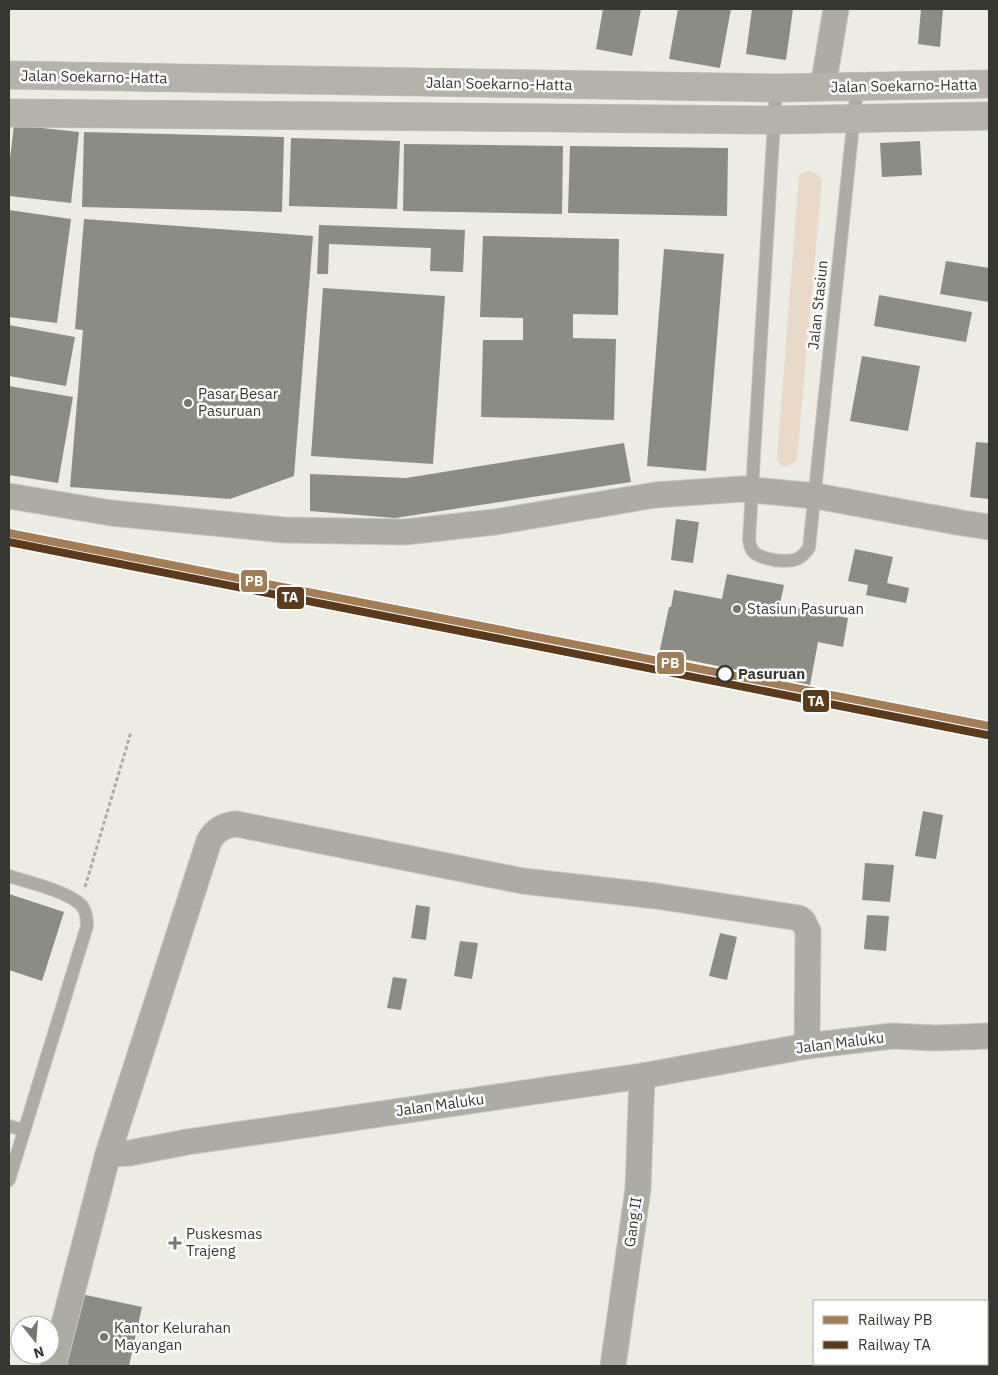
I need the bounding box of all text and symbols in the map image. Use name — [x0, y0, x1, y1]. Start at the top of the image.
street label: Jalan Soekarno-Hatta — [21, 66, 167, 87]
street label: Jalan Soekarno-Hatta — [426, 73, 572, 94]
street label: Jalan Soekarno-Hatta — [831, 75, 977, 96]
street label: Jalan Stasiun — [803, 259, 832, 351]
place label: Pasar Besar Pasuruan — [198, 384, 279, 420]
marker: Pasar Besar Pasuruan — [182, 397, 194, 409]
line badge: PB — [240, 569, 268, 593]
text: PB — [245, 572, 263, 590]
line badge: TA — [276, 586, 305, 610]
text: TA — [282, 588, 299, 606]
place label: Stasiun Pasuruan — [747, 599, 864, 618]
marker: Stasiun Pasuruan — [731, 603, 743, 615]
line badge: PB — [656, 651, 685, 675]
text: PB — [661, 654, 679, 672]
place label: Pasuruan — [738, 664, 805, 683]
marker: Pasuruan — [716, 665, 734, 683]
line badge: TA — [802, 689, 830, 713]
text: TA — [808, 692, 825, 710]
street label: Jalan Maluku — [795, 1028, 885, 1057]
street label: Jalan Maluku — [395, 1089, 485, 1120]
street label: Gang II — [620, 1196, 645, 1248]
place label: Puskesmas Trajeng — [186, 1224, 263, 1260]
marker: Puskesmas Trajeng — [168, 1236, 182, 1250]
legend — [813, 1300, 988, 1365]
text: Railway PB — [858, 1310, 932, 1329]
north arrow — [10, 1315, 60, 1365]
place label: Kantor Kelurahan Mayangan — [114, 1318, 231, 1354]
marker: Kantor Kelurahan Mayangan — [98, 1331, 110, 1343]
text: Railway TA — [858, 1335, 931, 1354]
text: N — [31, 1342, 46, 1363]

